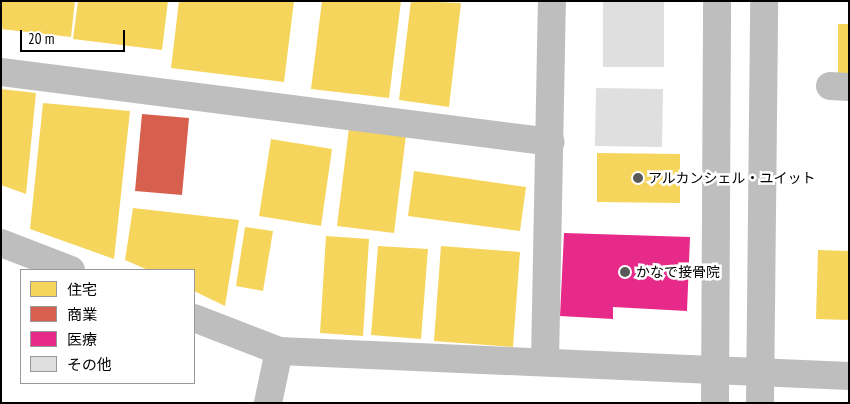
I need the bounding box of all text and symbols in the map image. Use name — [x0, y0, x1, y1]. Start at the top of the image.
scale bar — [22, 20, 128, 52]
text: 20 m — [28, 29, 54, 48]
place label: アルカンシェル・ユイット — [648, 170, 816, 186]
marker: アルカンシェル・ユイット — [632, 172, 644, 184]
place label: かなで接骨院 — [636, 264, 720, 280]
marker: かなで接骨院 — [618, 265, 632, 279]
legend — [20, 269, 195, 384]
text: 住宅 — [67, 280, 97, 299]
text: 商業 — [67, 305, 97, 324]
text: 医療 — [67, 330, 97, 349]
text: その他 — [67, 355, 112, 374]

